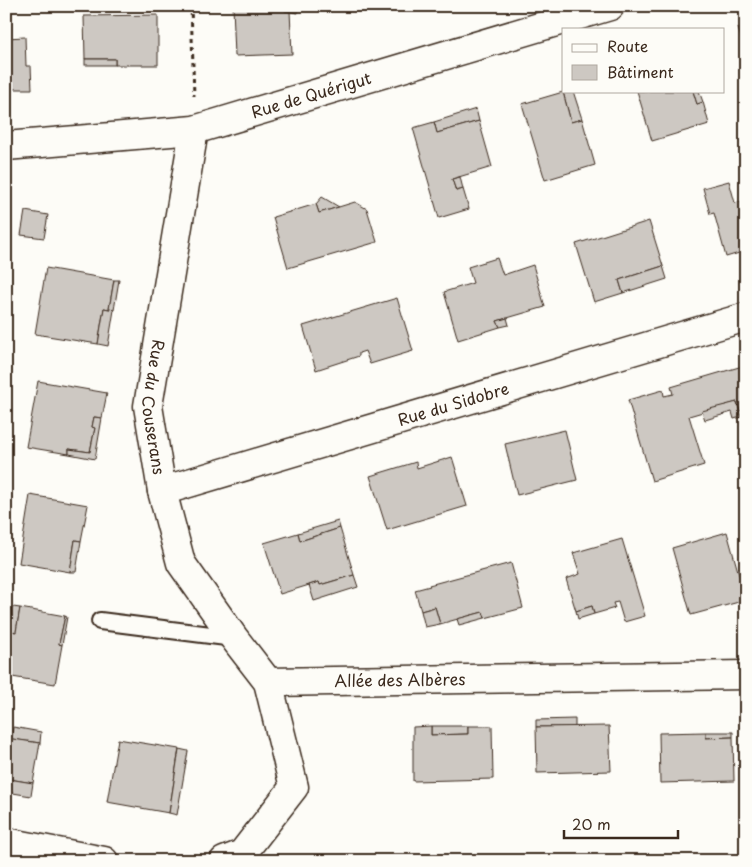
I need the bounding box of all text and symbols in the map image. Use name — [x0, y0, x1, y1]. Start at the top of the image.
legend — [562, 28, 724, 92]
text: Route — [607, 34, 648, 57]
text: Bâtiment — [607, 60, 674, 83]
street label: Rue de Quérigut — [248, 65, 374, 123]
street label: Rue du Couserans — [137, 338, 172, 476]
street label: Rue du Sidobre — [395, 375, 512, 431]
street label: Allée des Albères — [334, 666, 466, 692]
scale bar — [564, 807, 678, 839]
text: 20 m — [572, 812, 611, 835]

